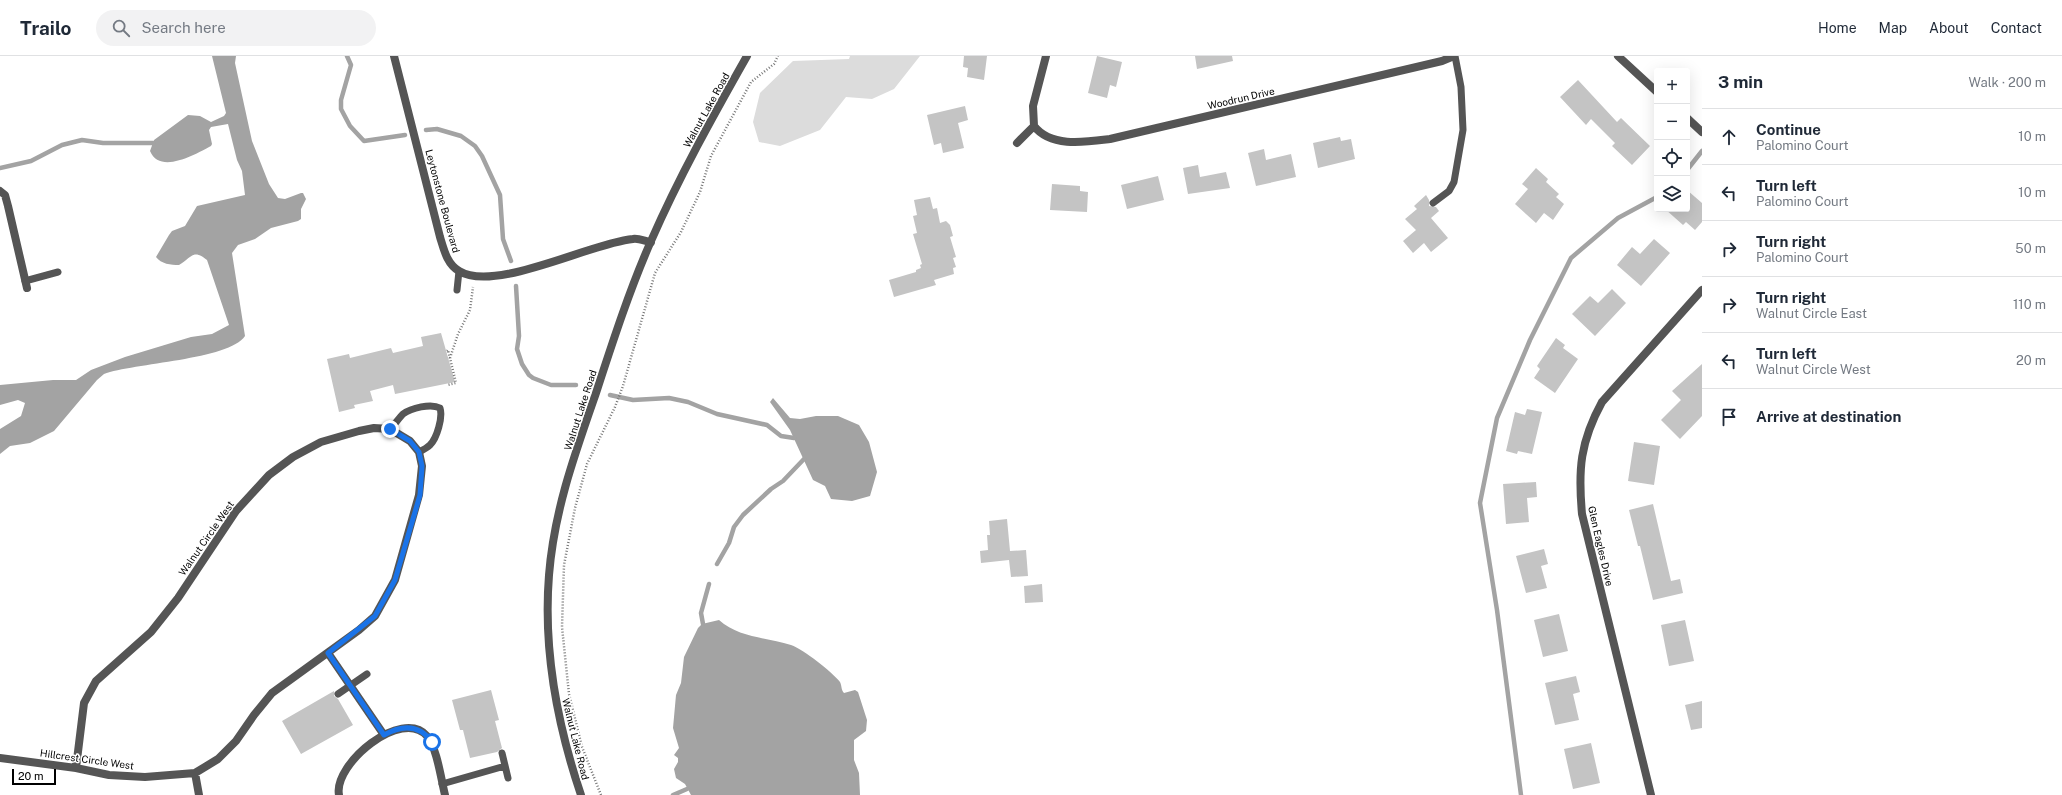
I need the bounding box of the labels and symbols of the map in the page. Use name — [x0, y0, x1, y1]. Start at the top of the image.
street label: Walnut Lake Road — [680, 70, 732, 150]
street label: Woodrun Drive — [1206, 84, 1276, 112]
street label: Leytonstone Boulevard — [423, 148, 463, 254]
street label: Walnut Lake Road — [561, 368, 599, 452]
route end — [381, 420, 399, 438]
street label: Walnut Circle West — [176, 498, 236, 578]
street label: Glen Eagles Drive — [1586, 505, 1616, 587]
street label: Walnut Lake Road — [560, 697, 592, 781]
route start — [423, 733, 441, 751]
street label: Hillcrest Circle West — [39, 746, 135, 772]
scale bar — [12, 767, 56, 786]

